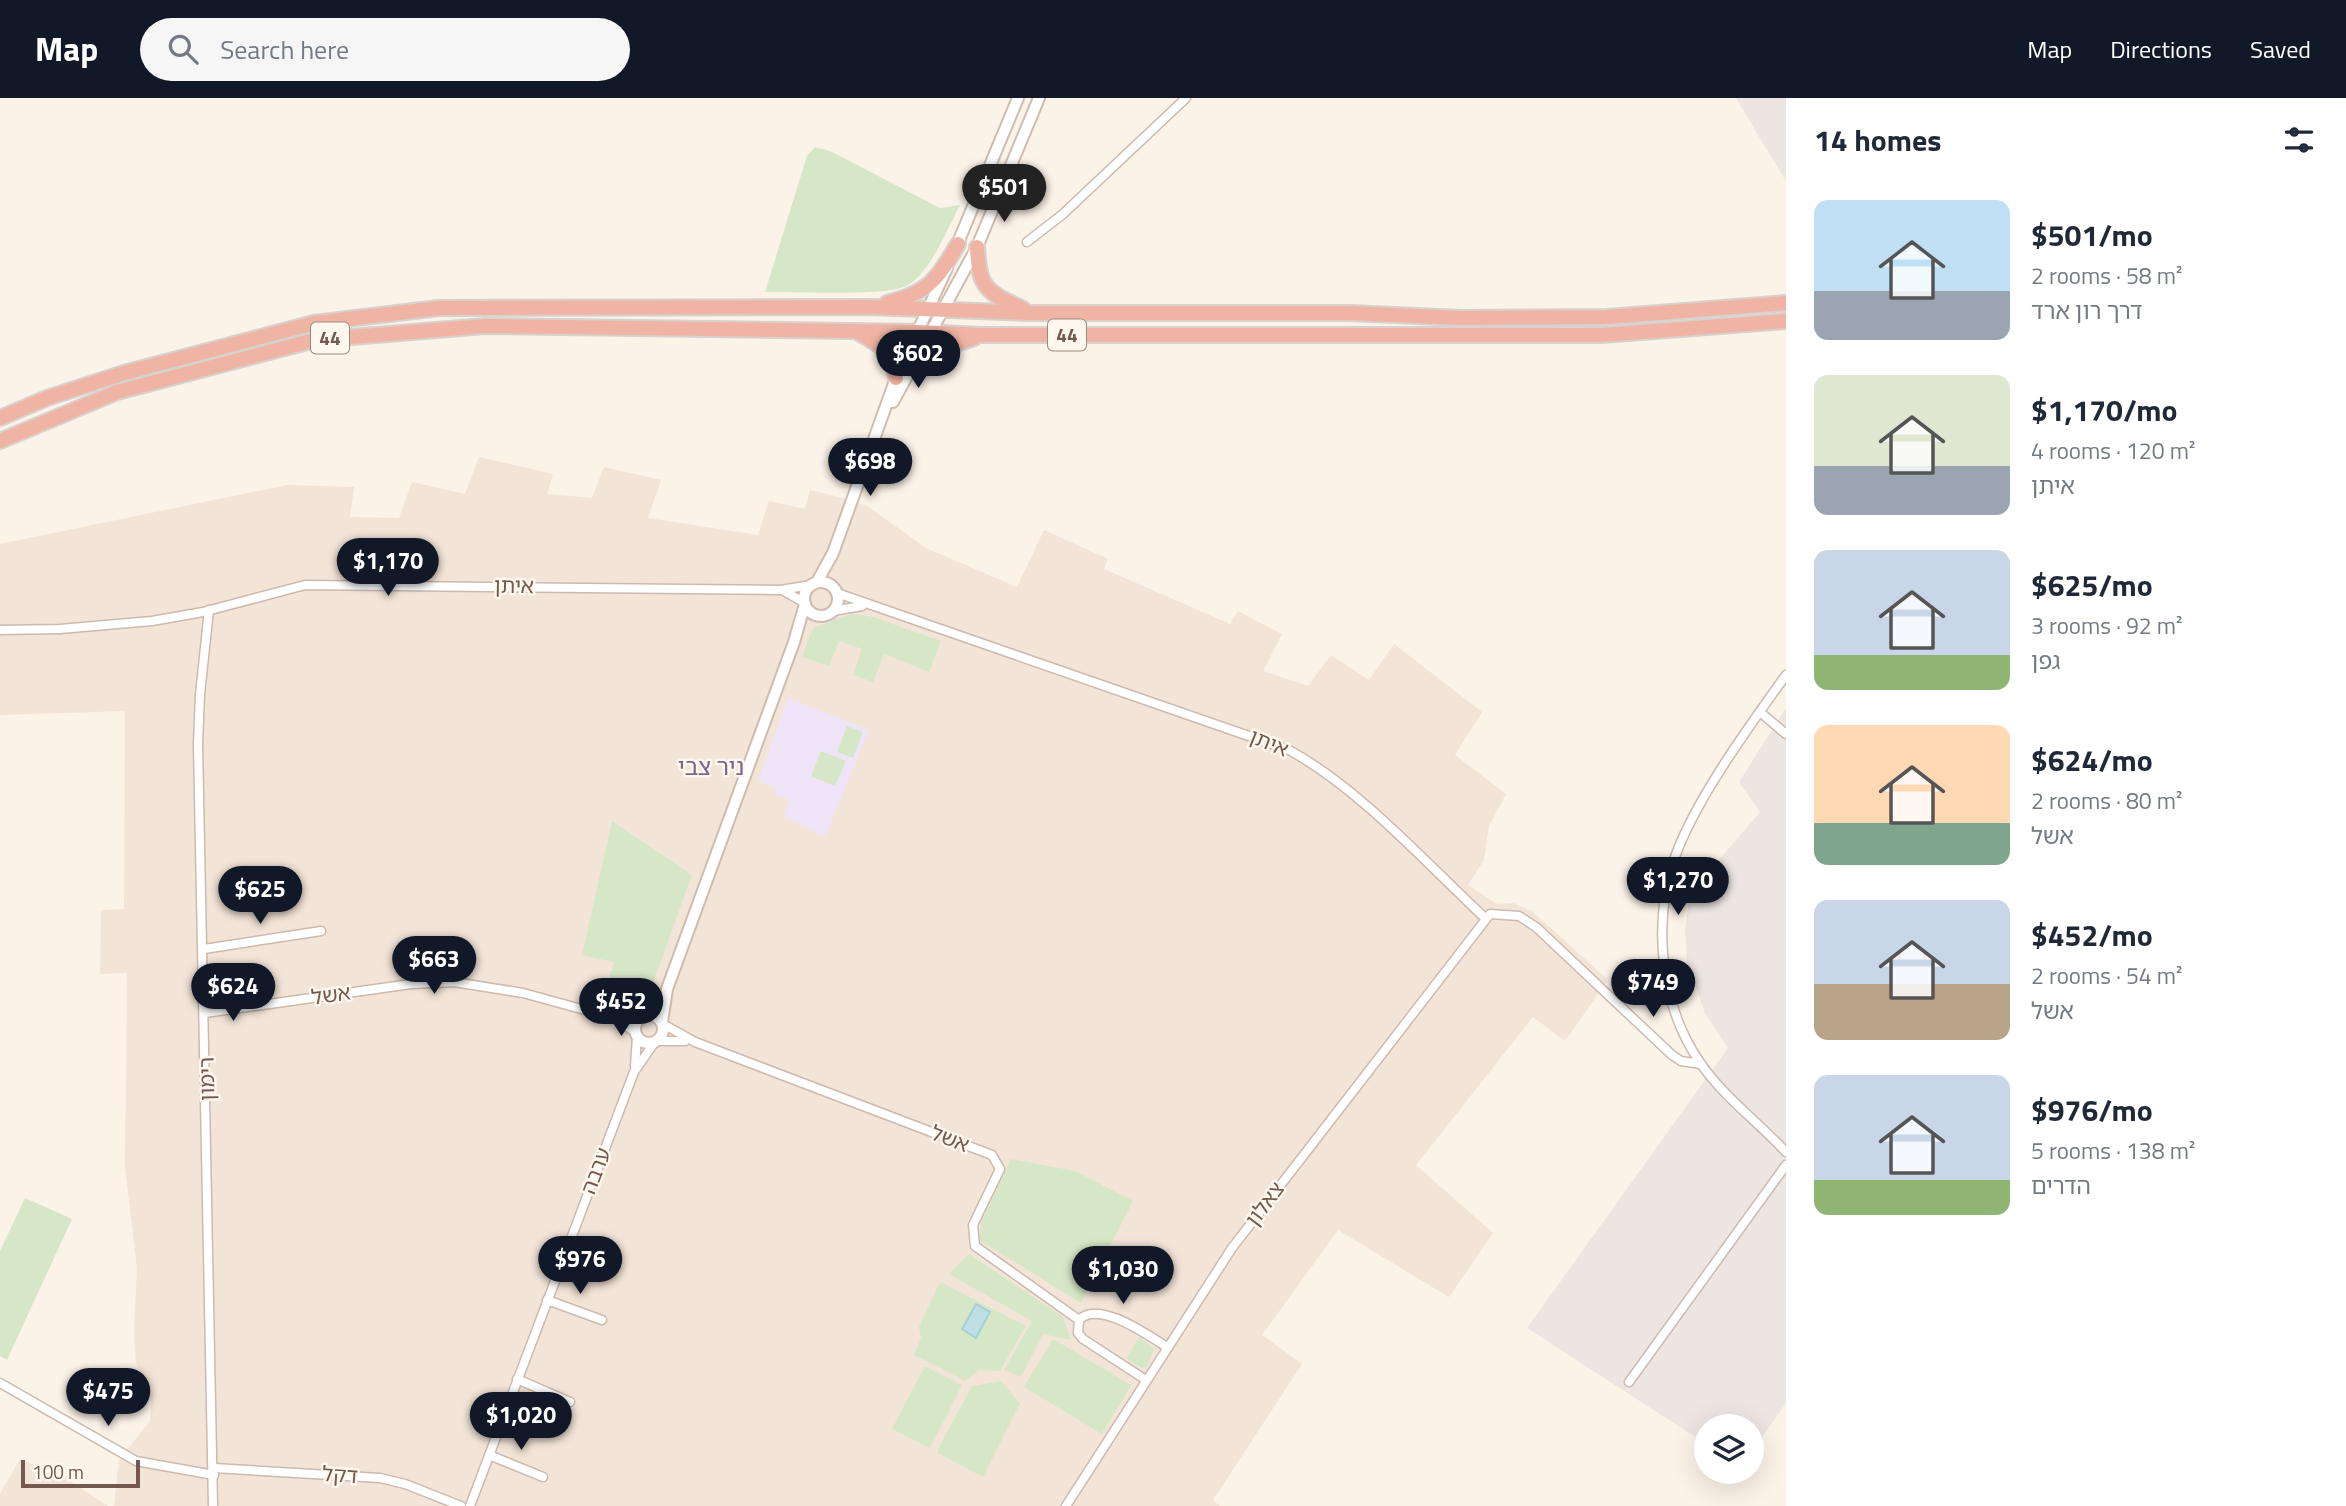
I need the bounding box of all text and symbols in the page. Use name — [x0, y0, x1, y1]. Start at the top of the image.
search box — [140, 18, 630, 81]
text: Map — [35, 24, 98, 74]
icon: search — [164, 30, 202, 68]
text: Search here — [220, 30, 349, 69]
text: Map — [2027, 31, 2072, 67]
text: Directions — [2110, 31, 2212, 67]
text: Saved — [2250, 31, 2311, 67]
text: 14 homes — [1814, 117, 1941, 163]
icon: filters — [2280, 121, 2318, 159]
pin: $501 — [963, 164, 1045, 224]
text: $501 — [978, 169, 1030, 204]
text: $501/mo — [2031, 212, 2153, 258]
icon: home — [1870, 228, 1954, 312]
text: 2 rooms · 58 m² — [2031, 258, 2182, 293]
text: דרך רון ארד — [2031, 293, 2143, 328]
road number: 44 — [1048, 319, 1086, 350]
road number: 44 — [311, 322, 349, 354]
pin: $602 — [877, 330, 959, 390]
text: $602 — [892, 335, 944, 370]
text: $1,170/mo — [2031, 387, 2177, 433]
icon: home — [1870, 403, 1954, 487]
text: 4 rooms · 120 m² — [2031, 433, 2195, 468]
pin: $698 — [829, 438, 911, 498]
text: $698 — [844, 443, 896, 478]
text: איתן — [2031, 468, 2075, 503]
pin: $1,170 — [331, 538, 445, 598]
text: $1,170 — [353, 543, 423, 578]
text: $625/mo — [2031, 562, 2153, 608]
street label: איתן — [494, 569, 534, 601]
icon: home — [1870, 578, 1954, 662]
text: 3 rooms · 92 m² — [2031, 608, 2182, 643]
text: גפן — [2031, 643, 2060, 678]
street label: איתן — [1245, 720, 1294, 764]
text: $624/mo — [2031, 737, 2153, 783]
district label: ניר צבי — [678, 748, 744, 784]
icon: home — [1870, 753, 1954, 837]
text: 2 rooms · 80 m² — [2031, 783, 2182, 818]
text: אשל — [2031, 818, 2074, 853]
pin: $1,270 — [1621, 858, 1735, 917]
text: $1,270 — [1643, 862, 1713, 897]
pin: $625 — [219, 866, 301, 926]
text: $625 — [234, 871, 286, 906]
text: $452/mo — [2031, 912, 2153, 958]
icon: home — [1870, 928, 1954, 1012]
pin: $663 — [393, 936, 475, 996]
text: $663 — [408, 941, 460, 976]
text: 2 rooms · 54 m² — [2031, 958, 2182, 993]
pin: $749 — [1612, 960, 1694, 1019]
pin: $624 — [192, 964, 274, 1023]
text: $749 — [1627, 964, 1679, 999]
text: $624 — [207, 968, 259, 1003]
street label: אשל — [309, 975, 352, 1013]
pin: $452 — [580, 978, 662, 1038]
text: $452 — [595, 983, 647, 1018]
text: אשל — [2031, 993, 2074, 1028]
street label: רימון — [190, 1057, 222, 1101]
text: $976/mo — [2031, 1087, 2153, 1133]
icon: home — [1870, 1103, 1954, 1187]
street label: אשל — [926, 1116, 974, 1160]
text: 5 rooms · 138 m² — [2031, 1133, 2195, 1168]
street label: ערבה — [572, 1143, 619, 1199]
text: הדרים — [2031, 1168, 2091, 1203]
street label: צאלון — [1237, 1174, 1292, 1232]
pin: $976 — [539, 1236, 621, 1296]
text: $976 — [554, 1241, 606, 1276]
pin: $1,030 — [1066, 1246, 1180, 1306]
text: $1,030 — [1088, 1251, 1158, 1286]
pin: $475 — [67, 1368, 149, 1428]
text: $475 — [82, 1373, 134, 1408]
pin: $1,020 — [464, 1392, 578, 1452]
text: $1,020 — [486, 1397, 556, 1432]
map controls — [1694, 1414, 1764, 1484]
button: layers — [1694, 1414, 1764, 1484]
scale bar — [21, 1457, 140, 1489]
text: 100 m — [32, 1457, 84, 1486]
street label: דקל — [321, 1457, 359, 1491]

